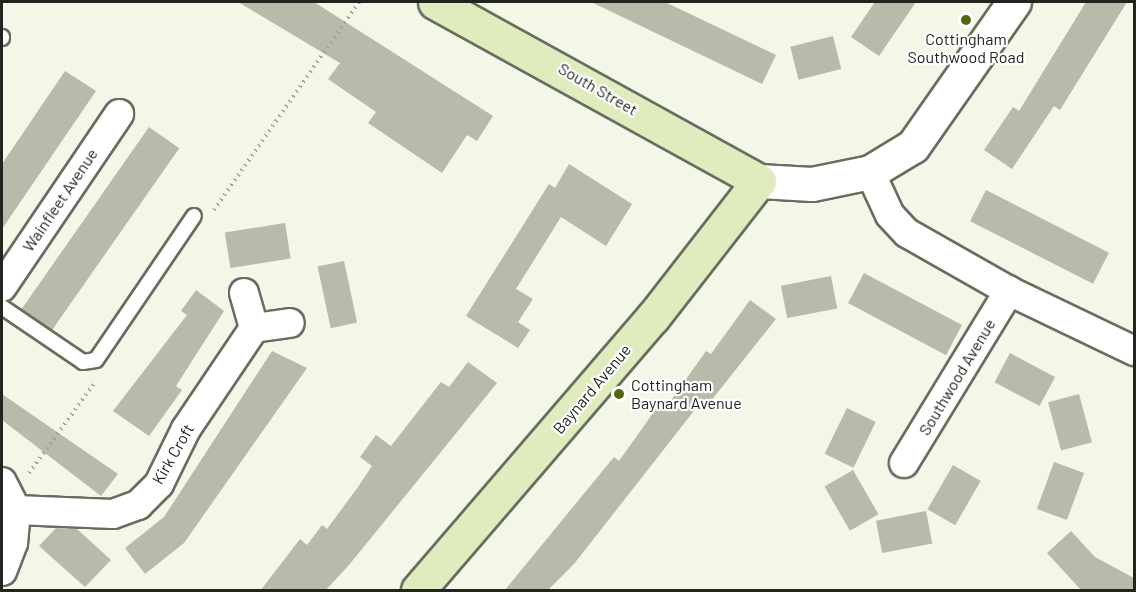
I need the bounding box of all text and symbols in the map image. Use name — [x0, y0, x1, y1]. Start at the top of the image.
marker: Cottingham Southwood Road — [959, 13, 973, 27]
place label: Cottingham Southwood Road — [908, 29, 1024, 67]
street label: South Street — [555, 59, 641, 119]
street label: Wainfleet Avenue — [18, 145, 102, 255]
street label: Southwood Avenue — [915, 315, 999, 439]
street label: Baynard Avenue — [549, 340, 635, 438]
place label: Cottingham Baynard Avenue — [631, 375, 742, 413]
marker: Cottingham Baynard Avenue — [612, 387, 626, 401]
street label: Kirk Croft — [148, 420, 198, 488]

